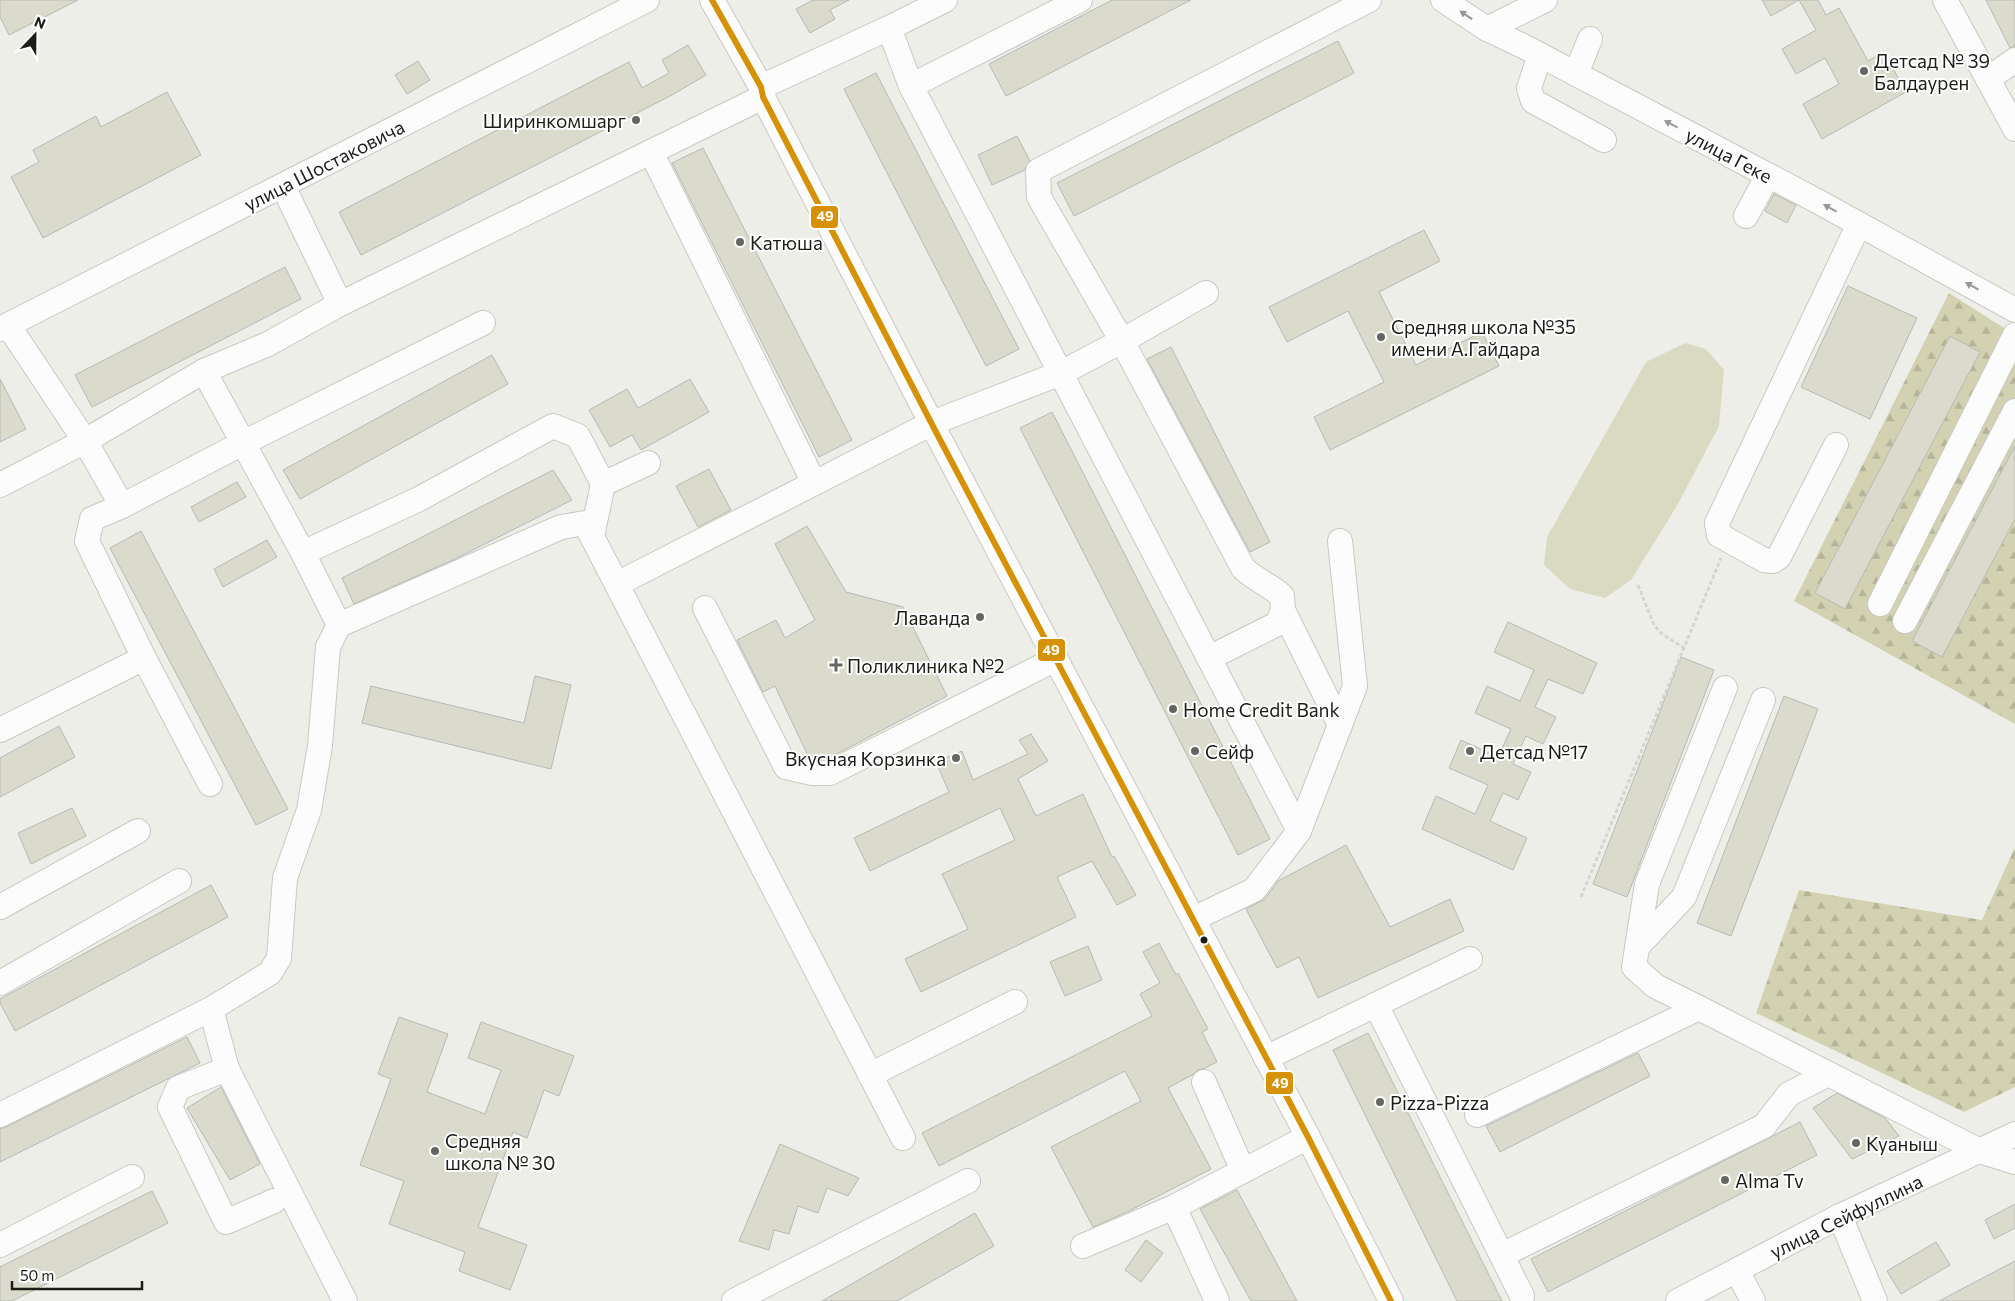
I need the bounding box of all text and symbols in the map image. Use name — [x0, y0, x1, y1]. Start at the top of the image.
north arrow — [10, 10, 60, 60]
one-way arrow — [1459, 10, 1472, 20]
text: N — [32, 13, 48, 32]
place label: Детсад № 39 Балдаурен — [1874, 49, 1990, 94]
marker: Детсад № 39 Балдаурен — [1858, 65, 1870, 77]
place label: Ширинкомшарг — [483, 109, 626, 132]
marker: Ширинкомшарг — [630, 114, 642, 126]
street label: улица Шостаковича — [240, 115, 408, 215]
one-way arrow — [1663, 120, 1678, 128]
street label: улица Геке — [1682, 123, 1776, 187]
one-way arrow — [1823, 204, 1837, 212]
line badge: 49 — [810, 205, 839, 229]
text: 49 — [816, 207, 834, 224]
place label: Катюша — [750, 231, 823, 254]
marker: Катюша — [734, 236, 746, 248]
one-way arrow — [1966, 282, 1979, 291]
place label: Средняя школа №35 имени А.Гайдара — [1391, 315, 1576, 360]
marker: Средняя школа №35 имени А.Гайдара — [1375, 331, 1387, 343]
place label: Лаванда — [894, 606, 970, 629]
marker: Лаванда — [974, 611, 986, 623]
line badge: 49 — [1037, 638, 1066, 662]
text: 49 — [1042, 641, 1060, 658]
place label: Поликлиника №2 — [847, 654, 1004, 677]
marker: Поликлиника №2 — [829, 658, 843, 672]
place label: Home Credit Bank — [1183, 698, 1340, 721]
marker: Home Credit Bank — [1167, 703, 1179, 715]
place label: Сейф — [1205, 740, 1254, 763]
place label: Детсад №17 — [1480, 740, 1588, 763]
marker: Сейф — [1189, 745, 1201, 757]
marker: Детсад №17 — [1464, 745, 1476, 757]
place label: Вкусная Корзинка — [785, 747, 946, 770]
marker: Вкусная Корзинка — [950, 752, 962, 764]
unlabelled marker — [1199, 935, 1209, 945]
line badge: 49 — [1265, 1071, 1294, 1095]
text: 49 — [1271, 1074, 1289, 1091]
place label: Pizza-Pizza — [1390, 1091, 1489, 1114]
marker: Pizza-Pizza — [1374, 1096, 1386, 1108]
place label: Средняя школа № 30 — [445, 1129, 555, 1174]
place label: Куаныш — [1866, 1132, 1938, 1155]
marker: Куаныш — [1850, 1137, 1862, 1149]
marker: Средняя школа № 30 — [429, 1145, 441, 1157]
place label: Alma Tv — [1735, 1169, 1804, 1192]
street label: улица Сейфуллина — [1766, 1169, 1926, 1263]
marker: Alma Tv — [1719, 1174, 1731, 1186]
scale bar — [12, 1258, 142, 1290]
text: 50 m — [20, 1266, 54, 1284]

